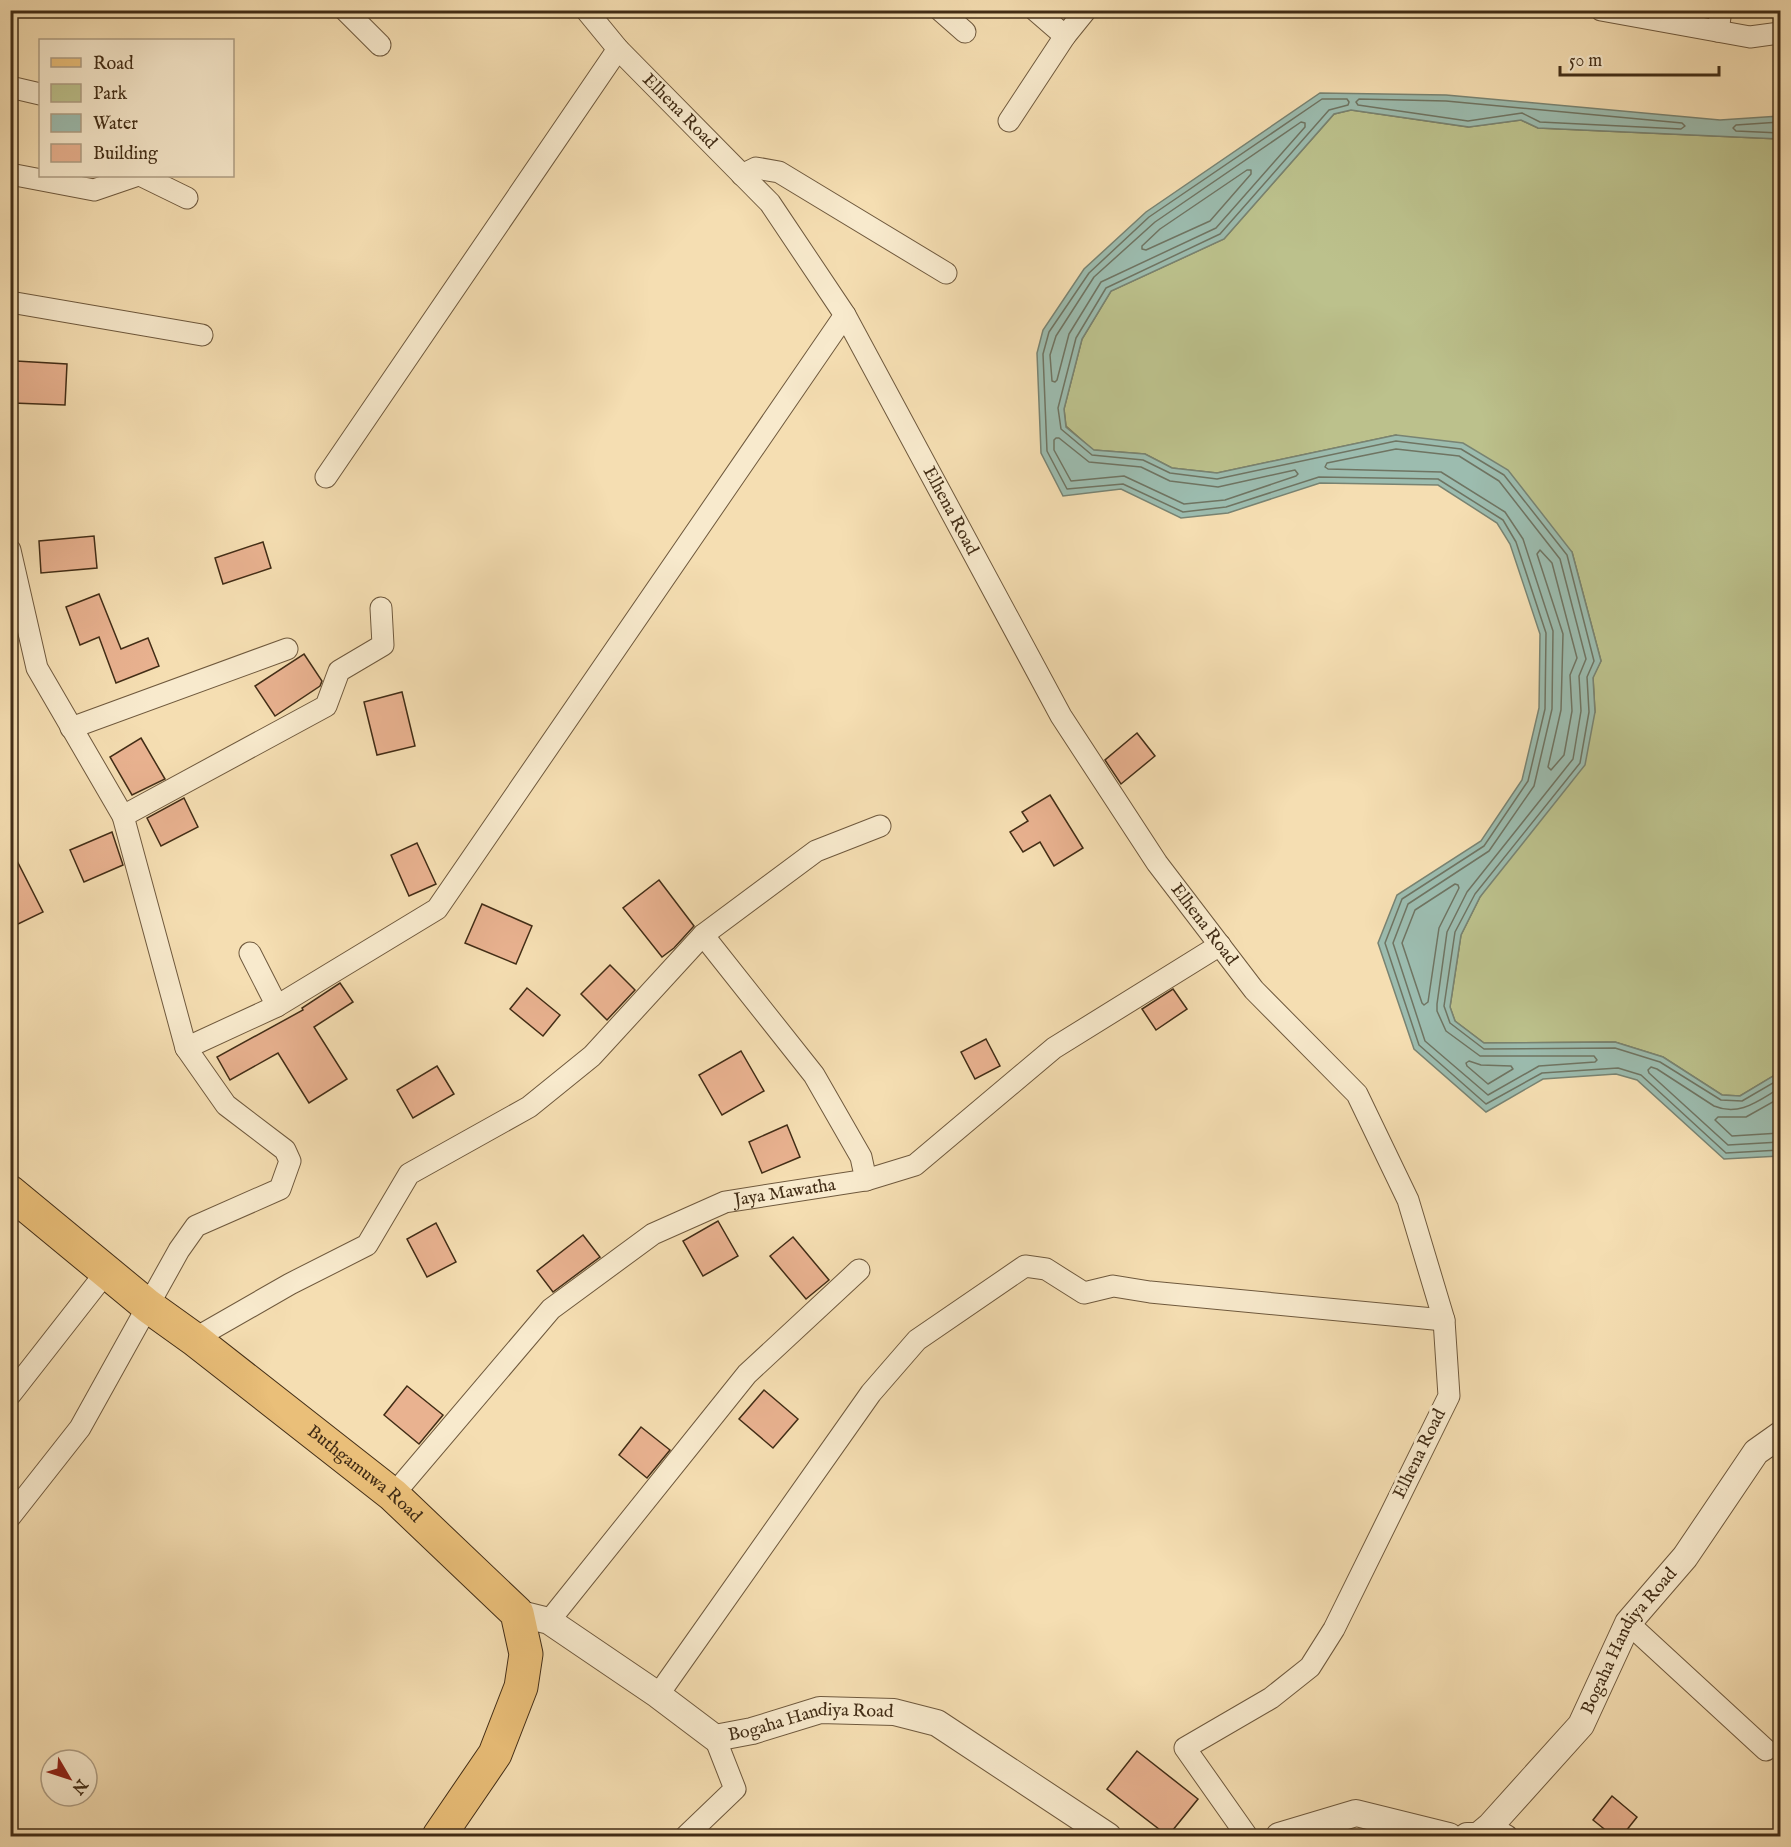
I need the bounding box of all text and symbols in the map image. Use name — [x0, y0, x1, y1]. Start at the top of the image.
legend — [39, 39, 234, 177]
scale bar — [1560, 39, 1719, 77]
text: 50 m — [1569, 50, 1602, 73]
text: Road — [93, 53, 134, 76]
street label: Elhena Road — [637, 69, 722, 154]
text: Park — [93, 83, 128, 106]
text: Water — [93, 113, 138, 136]
text: Building — [93, 143, 158, 166]
street label: Elhena Road — [917, 463, 984, 559]
street label: Elhena Road — [1165, 879, 1243, 970]
street label: Jaya Mawatha — [730, 1173, 837, 1212]
street label: Elhena Road — [1388, 1405, 1452, 1503]
street label: Buthgamuwa Road — [302, 1420, 427, 1528]
street label: Bogaha Handiya Road — [1576, 1563, 1682, 1718]
street label: Bogaha Handiya Road — [726, 1698, 894, 1747]
north arrow — [39, 1748, 99, 1808]
text: N — [67, 1774, 92, 1798]

